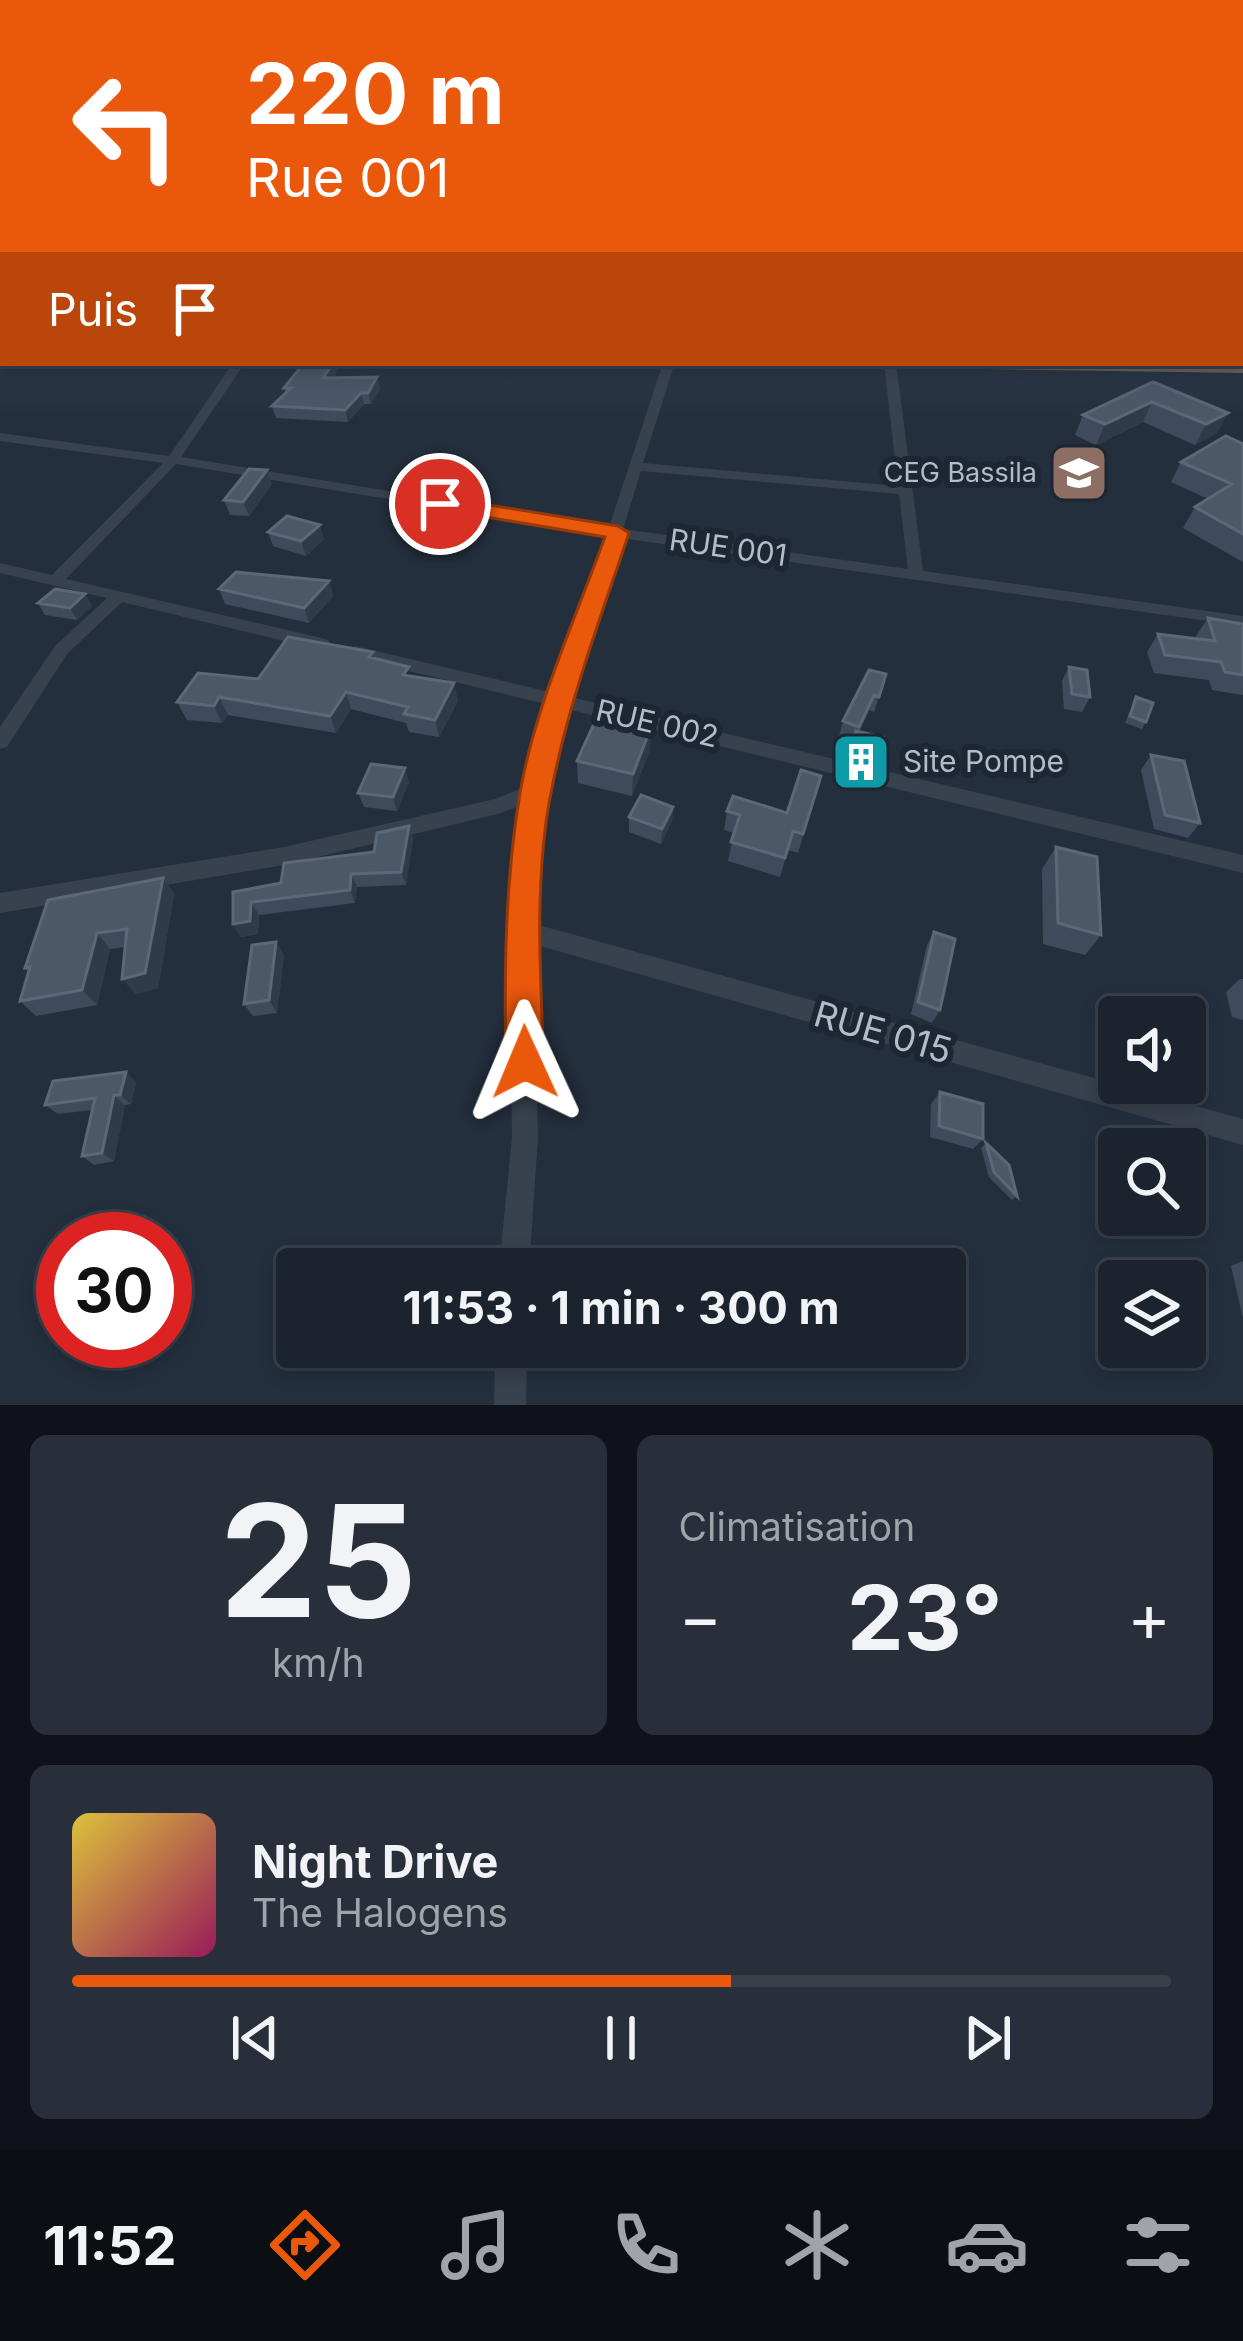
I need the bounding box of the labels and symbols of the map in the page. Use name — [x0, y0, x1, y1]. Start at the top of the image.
school or university icon: CEG Bassila — [1048, 442, 1110, 504]
pin — [389, 453, 491, 555]
place label: CEG Bassila — [884, 456, 1037, 489]
street label: RUE 001 — [667, 521, 789, 573]
street label: RUE 002 — [593, 692, 722, 755]
building icon: Site Pompe — [830, 731, 892, 793]
place label: Site Pompe — [903, 743, 1064, 779]
street label: RUE 015 — [809, 991, 957, 1073]
position arrow — [462, 999, 588, 1125]
speed limit sign: 30 — [36, 1212, 192, 1368]

